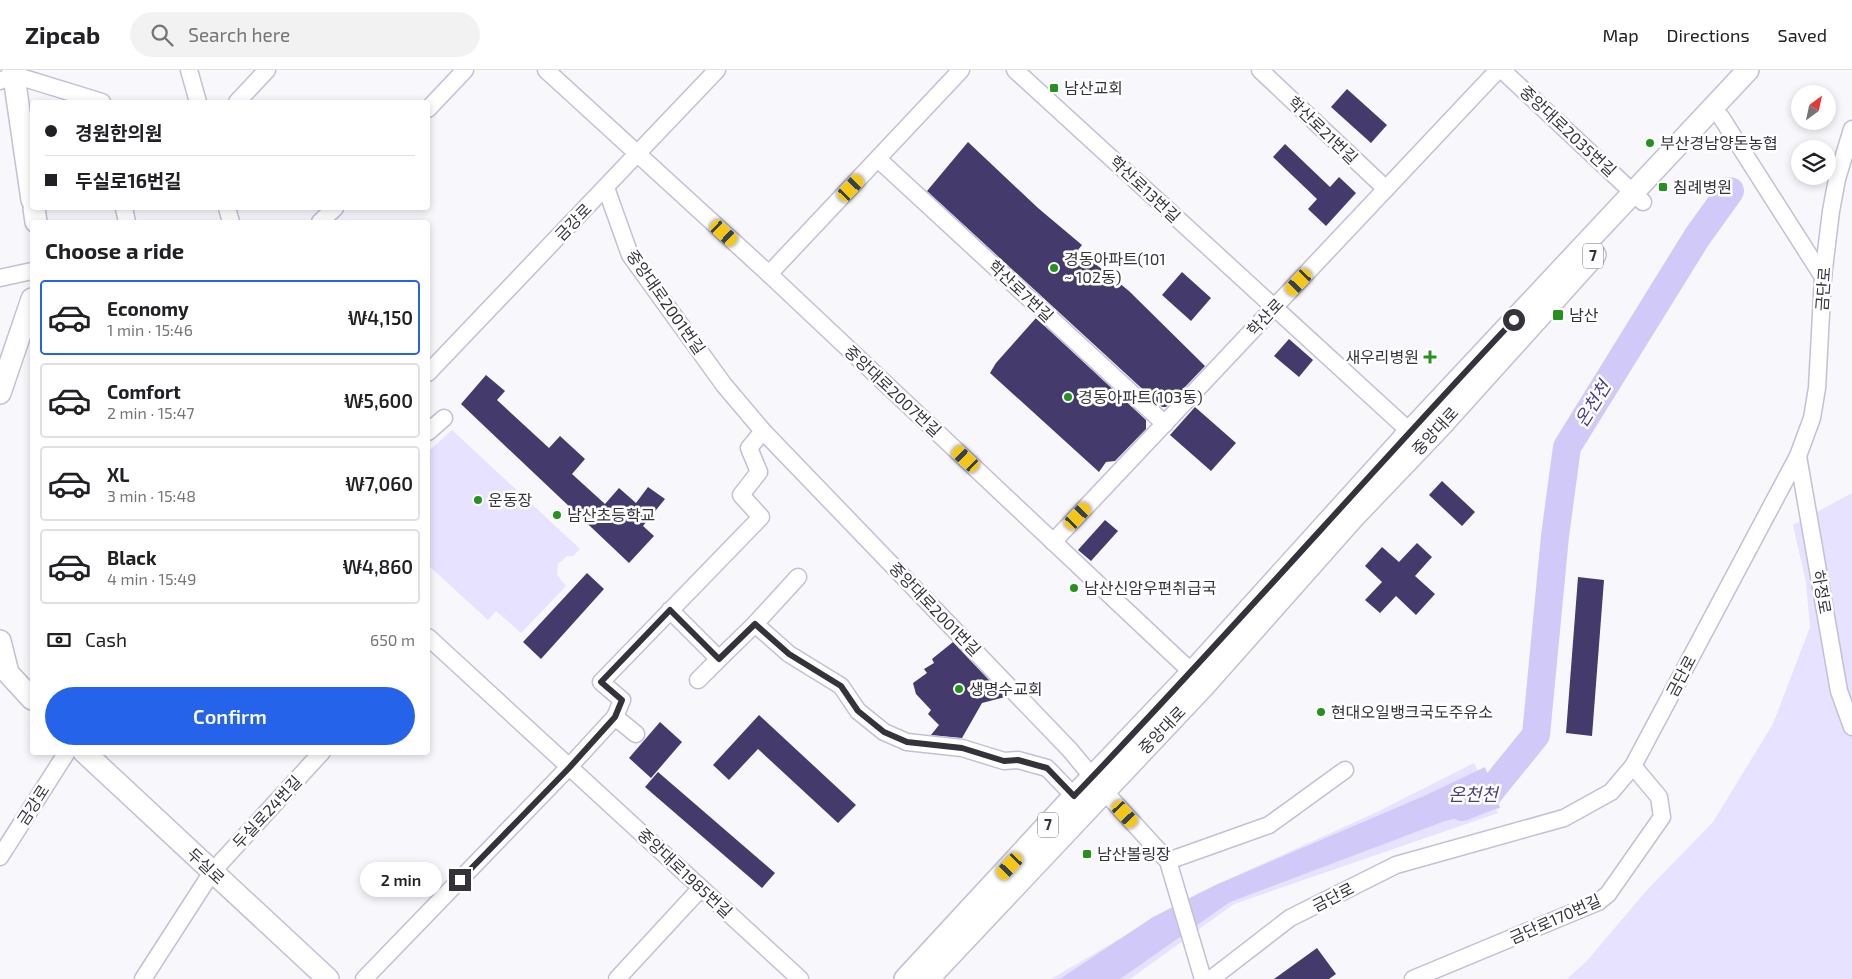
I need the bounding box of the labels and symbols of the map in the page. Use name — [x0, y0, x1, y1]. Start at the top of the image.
place label: 남산교회 — [1064, 78, 1123, 97]
street label: 중앙대로2035번길 — [1516, 81, 1620, 180]
marker: 남산교회 — [1048, 82, 1060, 94]
north arrow — [1791, 85, 1836, 130]
street label: 학산로21번길 — [1285, 92, 1362, 167]
place label: 부산경남양돈농협 — [1660, 133, 1778, 152]
marker: 부산경남양돈농협 — [1644, 137, 1656, 149]
street label: 학산로13번길 — [1106, 151, 1184, 226]
car — [835, 172, 866, 204]
place label: 침례병원 — [1673, 177, 1732, 196]
marker: 침례병원 — [1657, 181, 1669, 193]
street label: 금강로 — [550, 199, 595, 244]
car — [707, 217, 740, 249]
road number: 7 — [1583, 244, 1603, 268]
street label: 중앙대로2001번길 — [623, 246, 709, 358]
place label: 경동아파트(101 ~ 102동) — [1064, 249, 1166, 286]
street label: 학산로7번길 — [985, 256, 1058, 325]
marker: 경동아파트(101 ~ 102동) — [1048, 262, 1060, 274]
car — [1283, 266, 1314, 298]
street label: 금단로 — [1811, 266, 1834, 312]
street label: 학산로 — [1243, 294, 1287, 339]
place label: 남산 — [1569, 305, 1599, 324]
marker: 남산 — [1551, 308, 1565, 322]
route start — [1503, 309, 1525, 331]
street label: 중앙대로2007번길 — [841, 341, 945, 440]
place label: 새우리병원 — [1345, 347, 1419, 366]
marker: 새우리병원 — [1423, 350, 1437, 364]
water label: 온천천 — [1570, 375, 1616, 430]
place label: 경동아파트(103동) — [1078, 387, 1203, 406]
marker: 경동아파트(103동) — [1062, 391, 1074, 403]
street label: 중앙대로 — [1408, 402, 1462, 459]
car — [949, 443, 982, 475]
place label: 운동장 — [488, 490, 532, 509]
marker: 운동장 — [472, 494, 484, 506]
car — [1062, 500, 1093, 532]
place label: 남산초등학교 — [567, 505, 655, 524]
marker: 남산초등학교 — [551, 509, 563, 521]
street label: 중앙대로2001번길 — [886, 558, 985, 659]
street label: 하정로 — [1809, 569, 1836, 616]
place label: 남산신암우편취급국 — [1084, 578, 1216, 597]
marker: 남산신암우편취급국 — [1068, 582, 1080, 594]
street label: 금단로 — [1662, 652, 1699, 700]
place label: 생명수교회 — [969, 679, 1043, 698]
marker: 생명수교회 — [953, 683, 965, 695]
street label: 중앙대로 — [1134, 702, 1189, 757]
place label: 현대오일뱅크국도주유소 — [1331, 702, 1493, 721]
marker: 현대오일뱅크국도주유소 — [1315, 706, 1327, 718]
street label: 두실로24번길 — [228, 771, 305, 852]
street label: 금강로 — [13, 781, 53, 828]
water label: 온천천 — [1448, 783, 1500, 805]
car — [1109, 798, 1140, 830]
road number: 7 — [1038, 812, 1058, 838]
street label: 중앙대로1985번길 — [634, 824, 736, 921]
street label: 두실로 — [184, 844, 229, 888]
place label: 남산볼링장 — [1097, 844, 1171, 863]
marker: 남산볼링장 — [1081, 848, 1093, 860]
car — [994, 850, 1025, 882]
callout: 2 min — [360, 862, 442, 898]
route end — [449, 869, 471, 891]
street label: 금단로 — [1309, 878, 1357, 915]
street label: 금단로170번길 — [1506, 890, 1603, 947]

